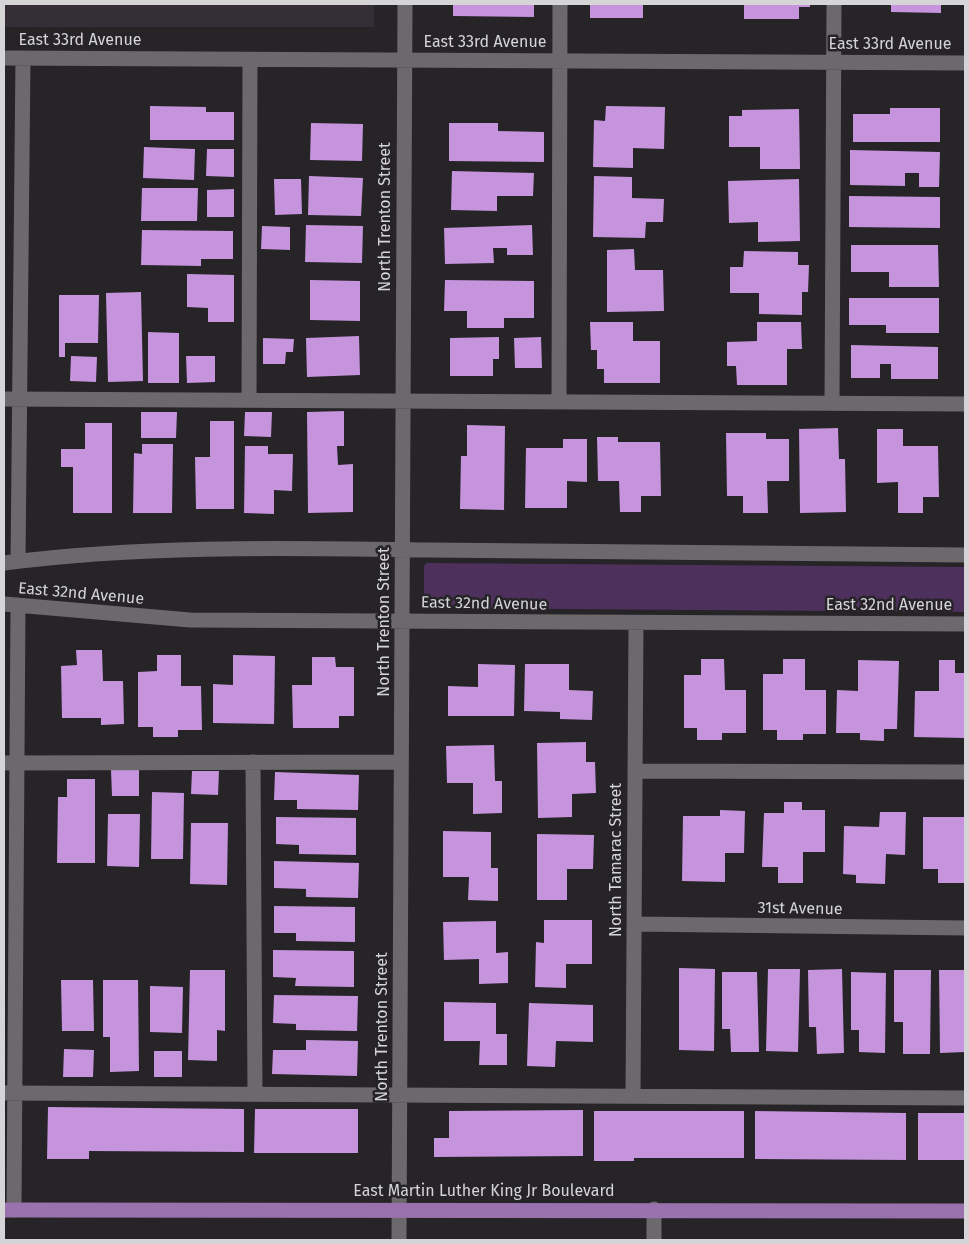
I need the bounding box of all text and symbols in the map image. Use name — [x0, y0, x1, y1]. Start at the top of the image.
street label: East 33rd Avenue — [19, 31, 141, 51]
street label: East 33rd Avenue — [424, 33, 546, 53]
street label: East 33rd Avenue — [829, 35, 951, 55]
street label: North Trenton Street — [376, 142, 396, 292]
street label: North Trenton Street — [375, 547, 395, 697]
street label: East 32nd Avenue — [17, 579, 145, 609]
street label: East 32nd Avenue — [421, 593, 547, 615]
street label: East 32nd Avenue — [826, 596, 952, 616]
street label: North Tamarac Street — [607, 783, 627, 937]
street label: 31st Avenue — [757, 899, 843, 919]
street label: North Trenton Street — [373, 952, 393, 1102]
street label: East Martin Luther King Jr Boulevard — [353, 1182, 615, 1202]

